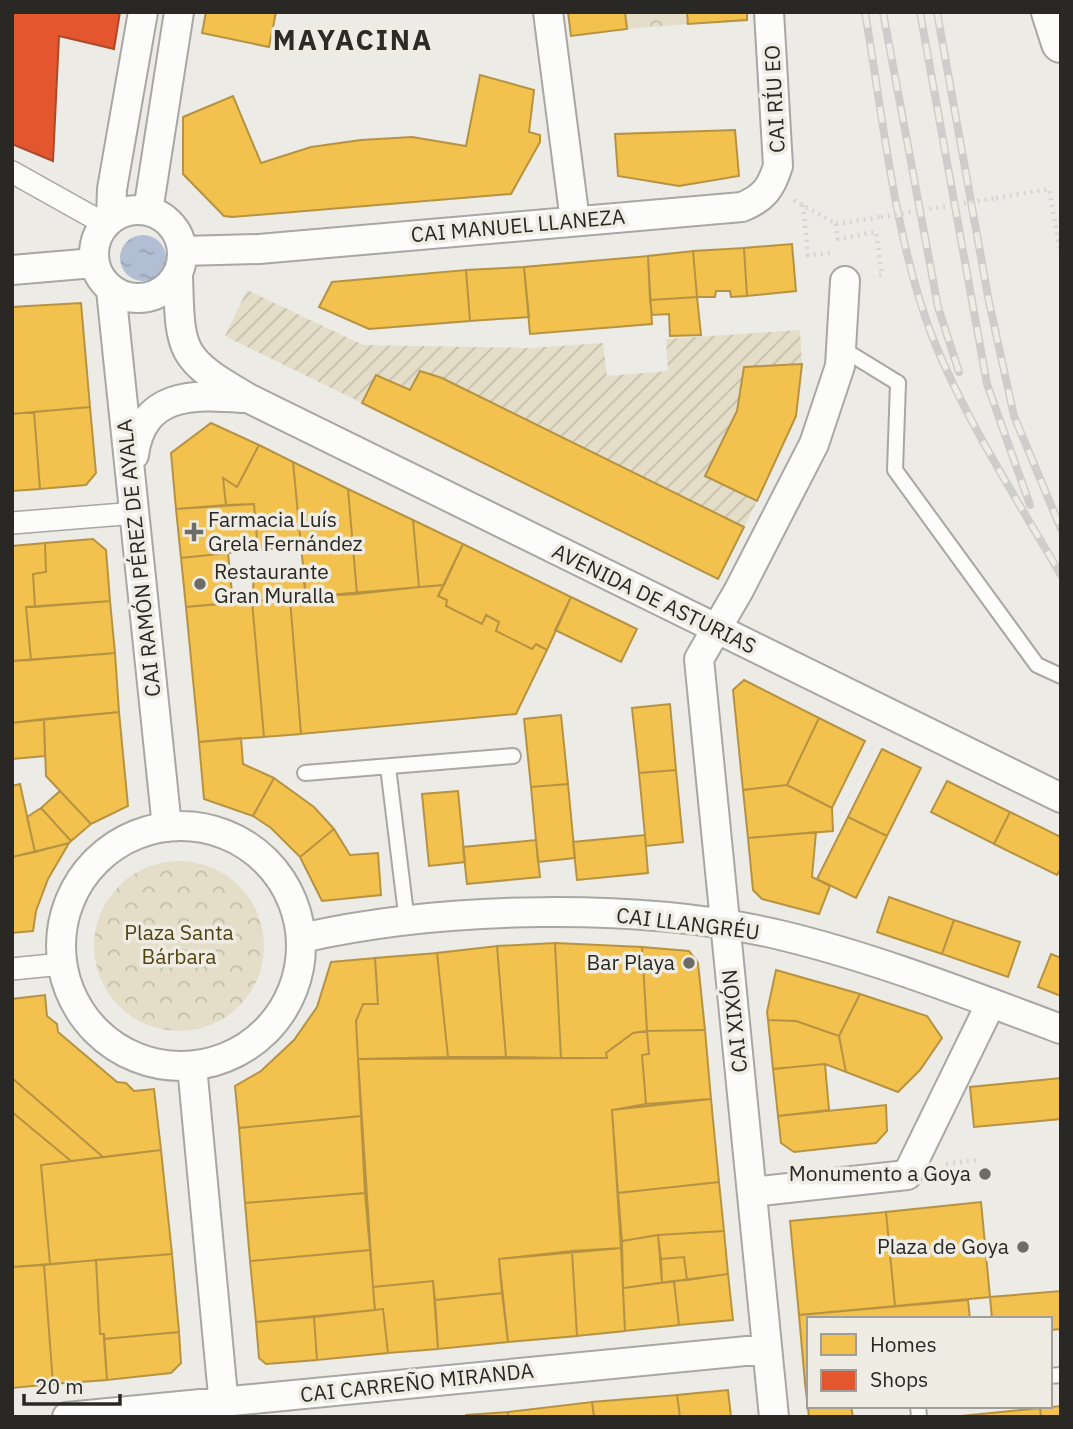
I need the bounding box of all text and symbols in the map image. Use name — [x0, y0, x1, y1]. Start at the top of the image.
district label: MAYACINA — [273, 21, 433, 58]
street label: CAI RÍU EO — [757, 44, 791, 154]
street label: CAI MANUEL LLANEZA — [410, 202, 626, 248]
street label: CAI RAMÓN PÉREZ DE AYALA — [109, 418, 167, 698]
place label: Farmacia Luís Grela Fernández — [208, 505, 363, 557]
marker: Farmacia Luís Grela Fernández — [186, 524, 202, 540]
street label: AVENIDA DE ASTURIAS — [548, 537, 761, 660]
place label: Restaurante Gran Muralla — [214, 557, 335, 609]
marker: Restaurante Gran Muralla — [192, 576, 208, 592]
street label: CAI LLANGRÉU — [615, 900, 761, 946]
park label: Plaza Santa Bárbara — [124, 918, 234, 970]
place label: Bar Playa — [586, 948, 675, 976]
marker: Bar Playa — [681, 955, 697, 971]
street label: CAI XIXÓN — [715, 968, 753, 1074]
place label: Monumento a Goya — [789, 1159, 971, 1187]
marker: Monumento a Goya — [977, 1166, 993, 1182]
place label: Plaza de Goya — [877, 1232, 1009, 1260]
marker: Plaza de Goya — [1015, 1239, 1031, 1255]
legend — [807, 1317, 1052, 1408]
text: Homes — [870, 1330, 937, 1358]
street label: CAI CARREÑO MIRANDA — [299, 1356, 535, 1408]
scale bar — [24, 1362, 121, 1406]
text: Shops — [870, 1365, 928, 1393]
text: 20 m — [35, 1372, 84, 1400]

